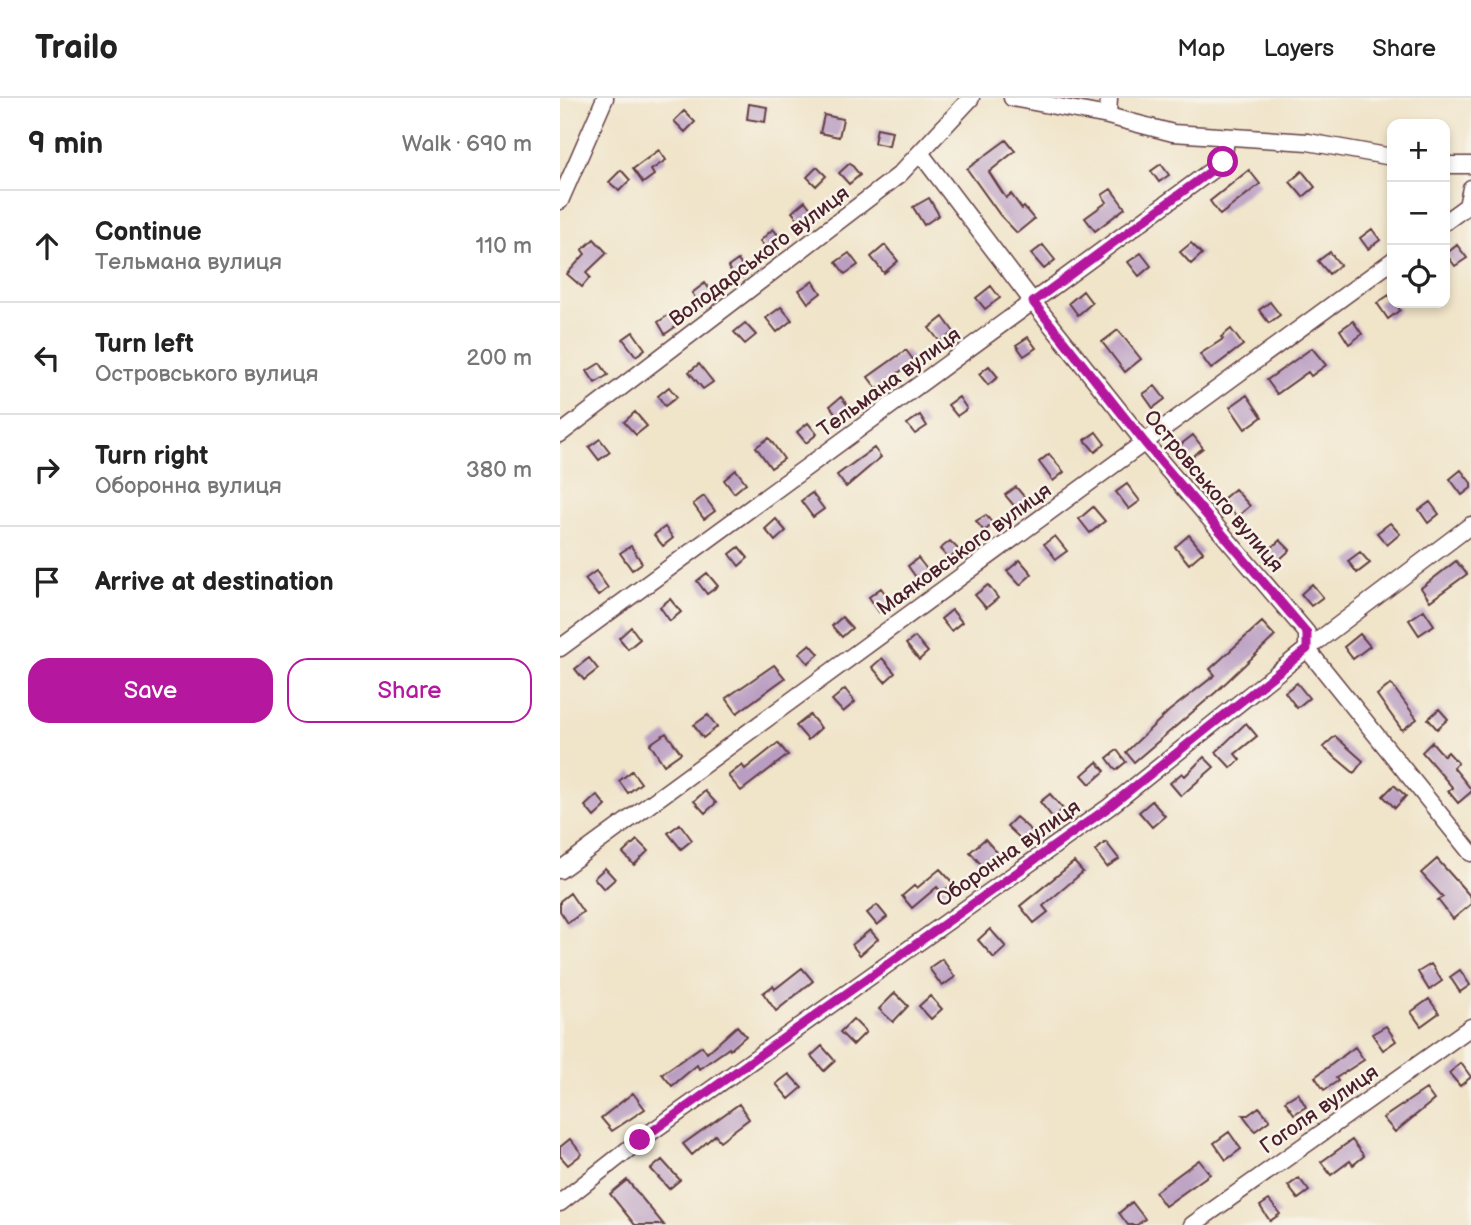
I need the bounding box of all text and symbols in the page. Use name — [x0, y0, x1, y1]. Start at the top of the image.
text: Trailo — [35, 28, 118, 68]
text: Map — [1177, 34, 1225, 63]
text: Layers — [1263, 34, 1334, 63]
text: Share — [1372, 34, 1436, 63]
map controls — [1387, 119, 1450, 308]
button: + — [1387, 119, 1450, 182]
text: 9 min — [28, 126, 103, 162]
text: Walk · 690 m — [402, 130, 532, 158]
route start — [1207, 146, 1238, 177]
street label: Володарського вулиця — [665, 181, 854, 332]
button: − — [1387, 182, 1450, 245]
text: Continue — [95, 217, 202, 248]
icon: ahead — [28, 227, 66, 265]
text: 110 m — [475, 232, 532, 260]
button: locate — [1387, 245, 1450, 308]
text: Тельмана вулиця — [95, 248, 282, 276]
street label: Тельмана вулиця — [813, 322, 966, 443]
text: Turn left — [95, 329, 194, 360]
icon: left — [28, 339, 66, 377]
text: 200 m — [466, 344, 532, 372]
text: Островського вулиця — [95, 360, 319, 388]
street label: Островського вулиця — [1138, 405, 1289, 578]
text: Turn right — [95, 441, 208, 472]
icon: right — [28, 451, 66, 489]
text: 380 m — [466, 456, 532, 484]
text: Оборонна вулиця — [95, 472, 282, 500]
street label: Маяковського вулиця — [872, 478, 1056, 621]
icon: arrive — [28, 563, 66, 601]
text: Arrive at destination — [95, 567, 334, 598]
button: Save — [28, 658, 273, 723]
button: Share — [287, 658, 532, 723]
street label: Оборонна вулиця — [931, 794, 1085, 913]
street label: Гоголя вулиця — [1255, 1059, 1383, 1159]
route end — [624, 1124, 655, 1155]

